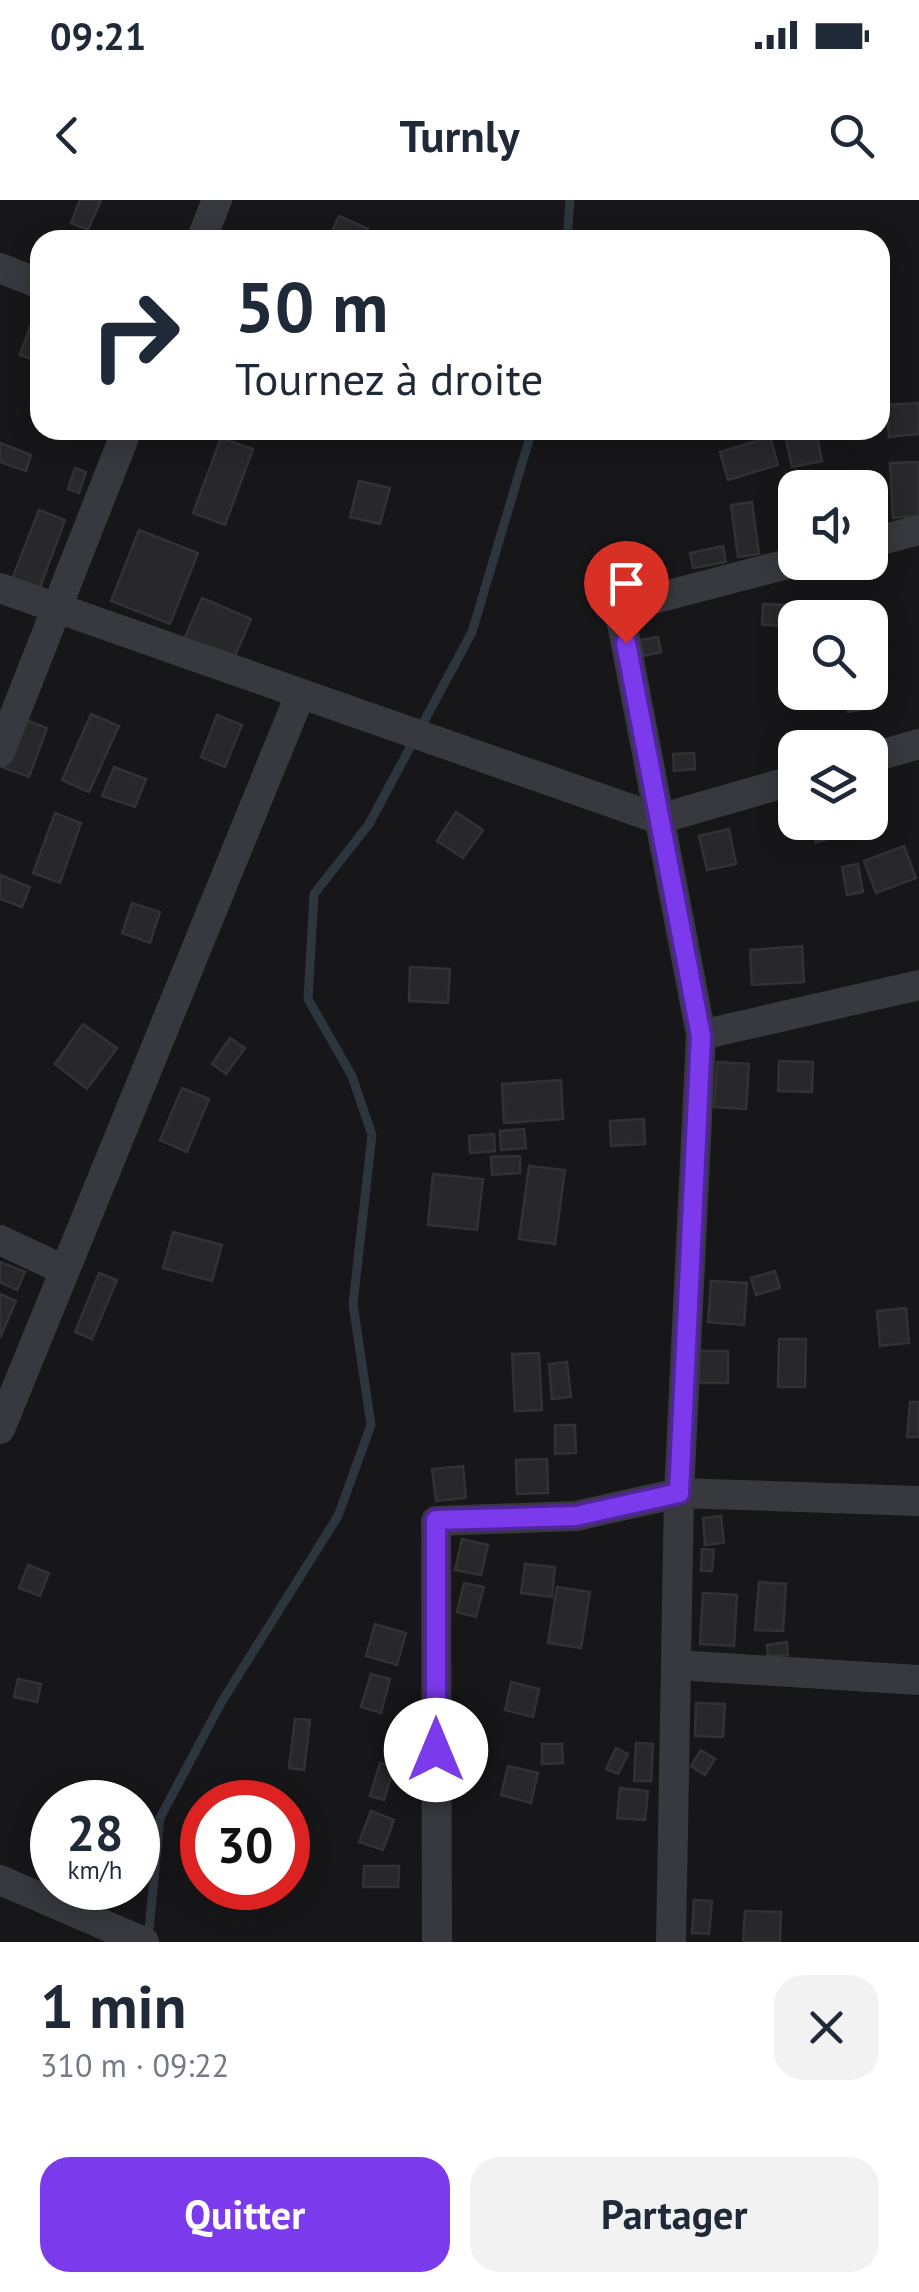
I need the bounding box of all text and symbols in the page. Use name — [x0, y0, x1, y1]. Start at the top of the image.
text: 09:21 — [50, 11, 146, 60]
text: Turnly — [399, 106, 520, 164]
icon: back — [40, 108, 95, 163]
icon: search — [824, 108, 879, 163]
text: 50 m — [235, 261, 388, 351]
icon: right — [70, 270, 200, 400]
text: Tournez à droite — [235, 349, 543, 407]
map controls — [778, 470, 888, 840]
button: sound — [778, 470, 888, 580]
pin — [584, 541, 669, 644]
icon: arrive — [599, 556, 654, 611]
button: search — [778, 600, 888, 710]
button: layers — [778, 730, 888, 840]
position arrow — [384, 1698, 488, 1802]
speed limit sign: 30 — [180, 1780, 310, 1910]
text: 28 — [67, 1800, 123, 1865]
text: km/h — [68, 1854, 122, 1886]
text: 1 min — [40, 1967, 186, 2045]
button: close — [774, 1975, 879, 2080]
text: 310 m · 09:22 — [40, 2044, 229, 2086]
button: Quitter — [40, 2157, 450, 2272]
button: Partager — [470, 2157, 879, 2272]

